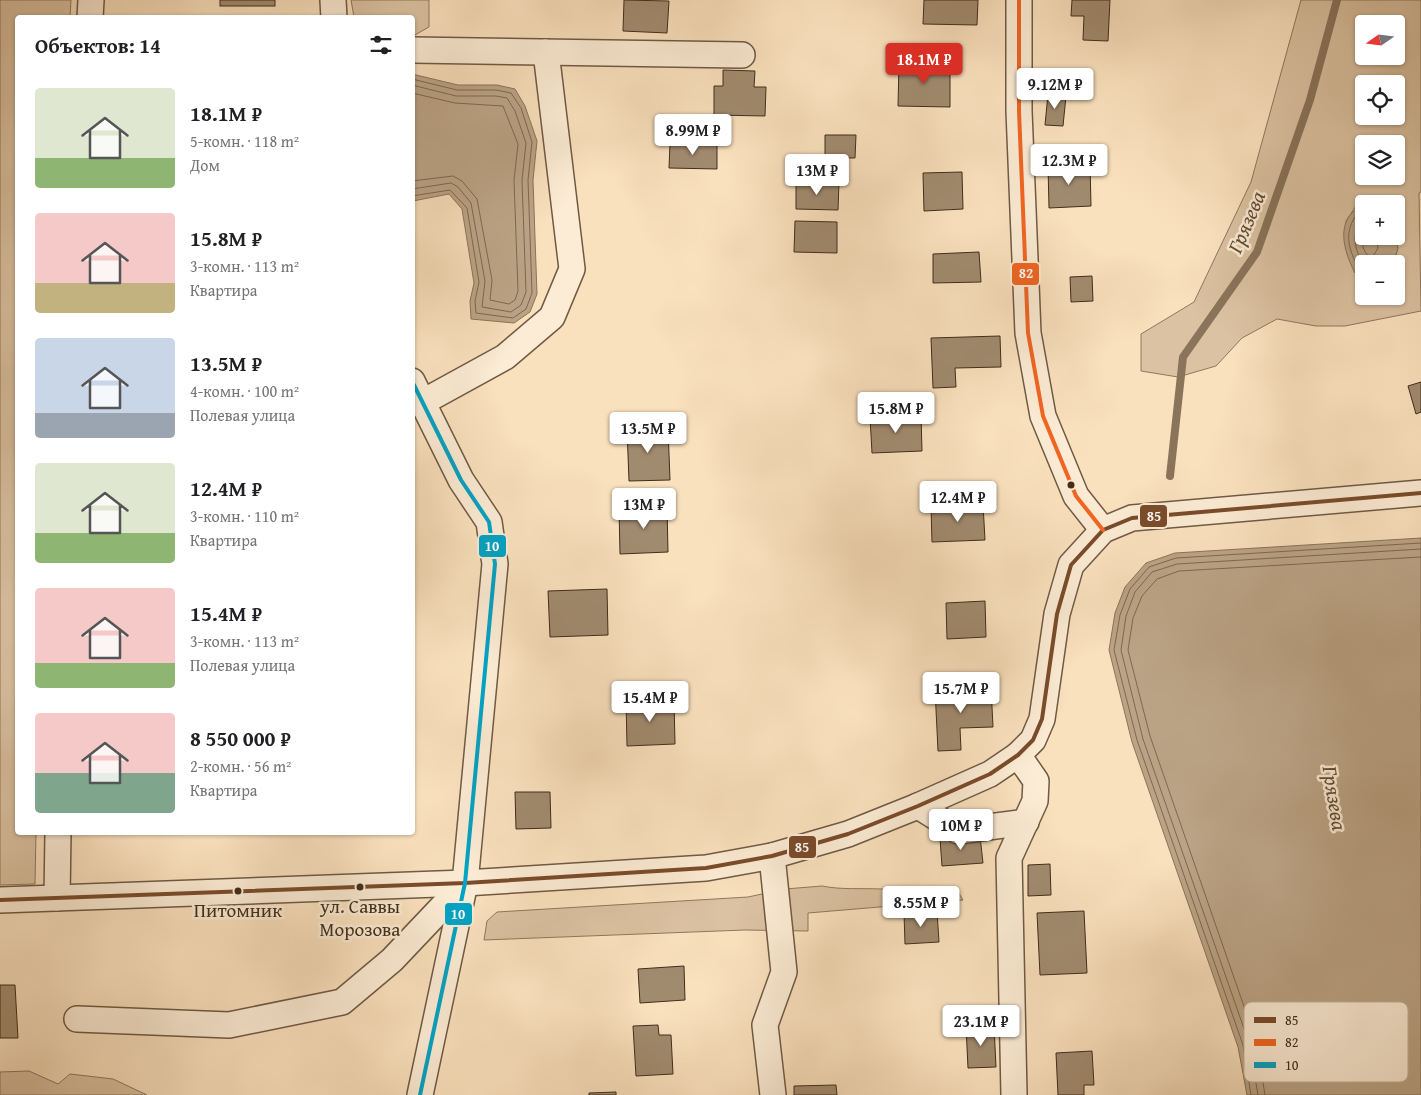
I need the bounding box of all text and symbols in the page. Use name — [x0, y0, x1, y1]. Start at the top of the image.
north arrow — [1355, 15, 1405, 65]
map controls — [1355, 15, 1405, 305]
text: Объектов: 14 — [35, 30, 161, 61]
icon: filters — [367, 31, 395, 59]
pin: 18.1M ₽ — [878, 42, 970, 85]
text: 18.1M ₽ — [897, 47, 951, 71]
pin: 9.12M ₽ — [1009, 68, 1101, 110]
text: 9.12M ₽ — [1028, 72, 1082, 96]
button: locate — [1355, 75, 1405, 125]
text: 18.1M ₽ — [190, 98, 262, 129]
icon: home — [75, 108, 135, 168]
pin: 8.99M ₽ — [647, 114, 739, 156]
text: 8.99M ₽ — [666, 118, 720, 142]
text: 5-комн. · 118 m² — [190, 129, 299, 153]
button: layers — [1355, 135, 1405, 185]
pin: 12.3M ₽ — [1023, 144, 1115, 186]
text: 12.3M ₽ — [1042, 148, 1096, 172]
text: Дом — [190, 153, 220, 177]
pin: 13M ₽ — [782, 154, 852, 196]
text: 13M ₽ — [796, 158, 838, 182]
water label: Грязева — [1219, 186, 1273, 259]
button: + — [1355, 195, 1405, 245]
text: 15.8M ₽ — [190, 223, 262, 254]
icon: home — [75, 233, 135, 293]
text: 3-комн. · 113 m² — [190, 254, 299, 278]
button: − — [1355, 255, 1405, 305]
line badge: 82 — [1011, 262, 1040, 286]
text: 82 — [1019, 263, 1033, 283]
text: Квартира — [190, 278, 257, 302]
text: 13.5M ₽ — [190, 348, 262, 379]
icon: home — [75, 358, 135, 418]
text: 4-комн. · 100 m² — [190, 379, 299, 403]
pin: 15.8M ₽ — [850, 392, 942, 434]
text: 15.8M ₽ — [869, 396, 923, 420]
text: Полевая улица — [190, 403, 295, 427]
pin: 13.5M ₽ — [602, 412, 694, 454]
text: 13.5M ₽ — [621, 416, 675, 440]
text: 12.4M ₽ — [190, 473, 262, 504]
pin: 12.4M ₽ — [912, 480, 1004, 523]
unlabelled marker — [1066, 480, 1076, 490]
icon: home — [75, 483, 135, 543]
text: 12.4M ₽ — [931, 485, 985, 509]
pin: 13M ₽ — [609, 488, 679, 530]
text: 13M ₽ — [623, 492, 665, 516]
text: 3-комн. · 110 m² — [190, 504, 299, 528]
line badge: 85 — [1139, 504, 1168, 528]
text: 85 — [1147, 506, 1161, 526]
text: Квартира — [190, 528, 257, 552]
line badge: 10 — [478, 534, 507, 558]
text: 10 — [485, 536, 499, 556]
text: 15.4M ₽ — [190, 598, 262, 629]
icon: home — [75, 608, 135, 668]
text: 3-комн. · 113 m² — [190, 629, 299, 653]
text: Полевая улица — [190, 653, 295, 677]
pin: 15.7M ₽ — [915, 672, 1007, 714]
text: 15.7M ₽ — [934, 676, 988, 700]
pin: 15.4M ₽ — [604, 680, 696, 723]
text: 15.4M ₽ — [623, 685, 677, 709]
text: 8 550 000 ₽ — [190, 723, 291, 754]
icon: home — [75, 733, 135, 793]
text: 2-комн. · 56 m² — [190, 754, 291, 778]
water label: Грязева — [1314, 763, 1355, 833]
text: Квартира — [190, 778, 257, 802]
pin: 10M ₽ — [926, 808, 996, 851]
text: 10M ₽ — [940, 813, 982, 837]
line badge: 85 — [788, 835, 817, 859]
text: 85 — [795, 837, 809, 857]
marker: ул. Саввы Морозова — [355, 882, 365, 892]
marker: Питомник — [233, 886, 243, 896]
pin: 8.55M ₽ — [875, 886, 967, 928]
text: 8.55M ₽ — [894, 890, 948, 914]
place label: ул. Саввы Морозова — [319, 892, 400, 943]
place label: Питомник — [194, 896, 282, 924]
line badge: 10 — [444, 902, 473, 926]
text: 10 — [451, 904, 465, 924]
legend — [1244, 1002, 1408, 1082]
pin: 23.1M ₽ — [935, 1004, 1027, 1047]
text: 23.1M ₽ — [954, 1009, 1008, 1033]
text: 85 — [1285, 1010, 1298, 1030]
text: 82 — [1285, 1032, 1298, 1052]
text: 10 — [1285, 1055, 1299, 1075]

